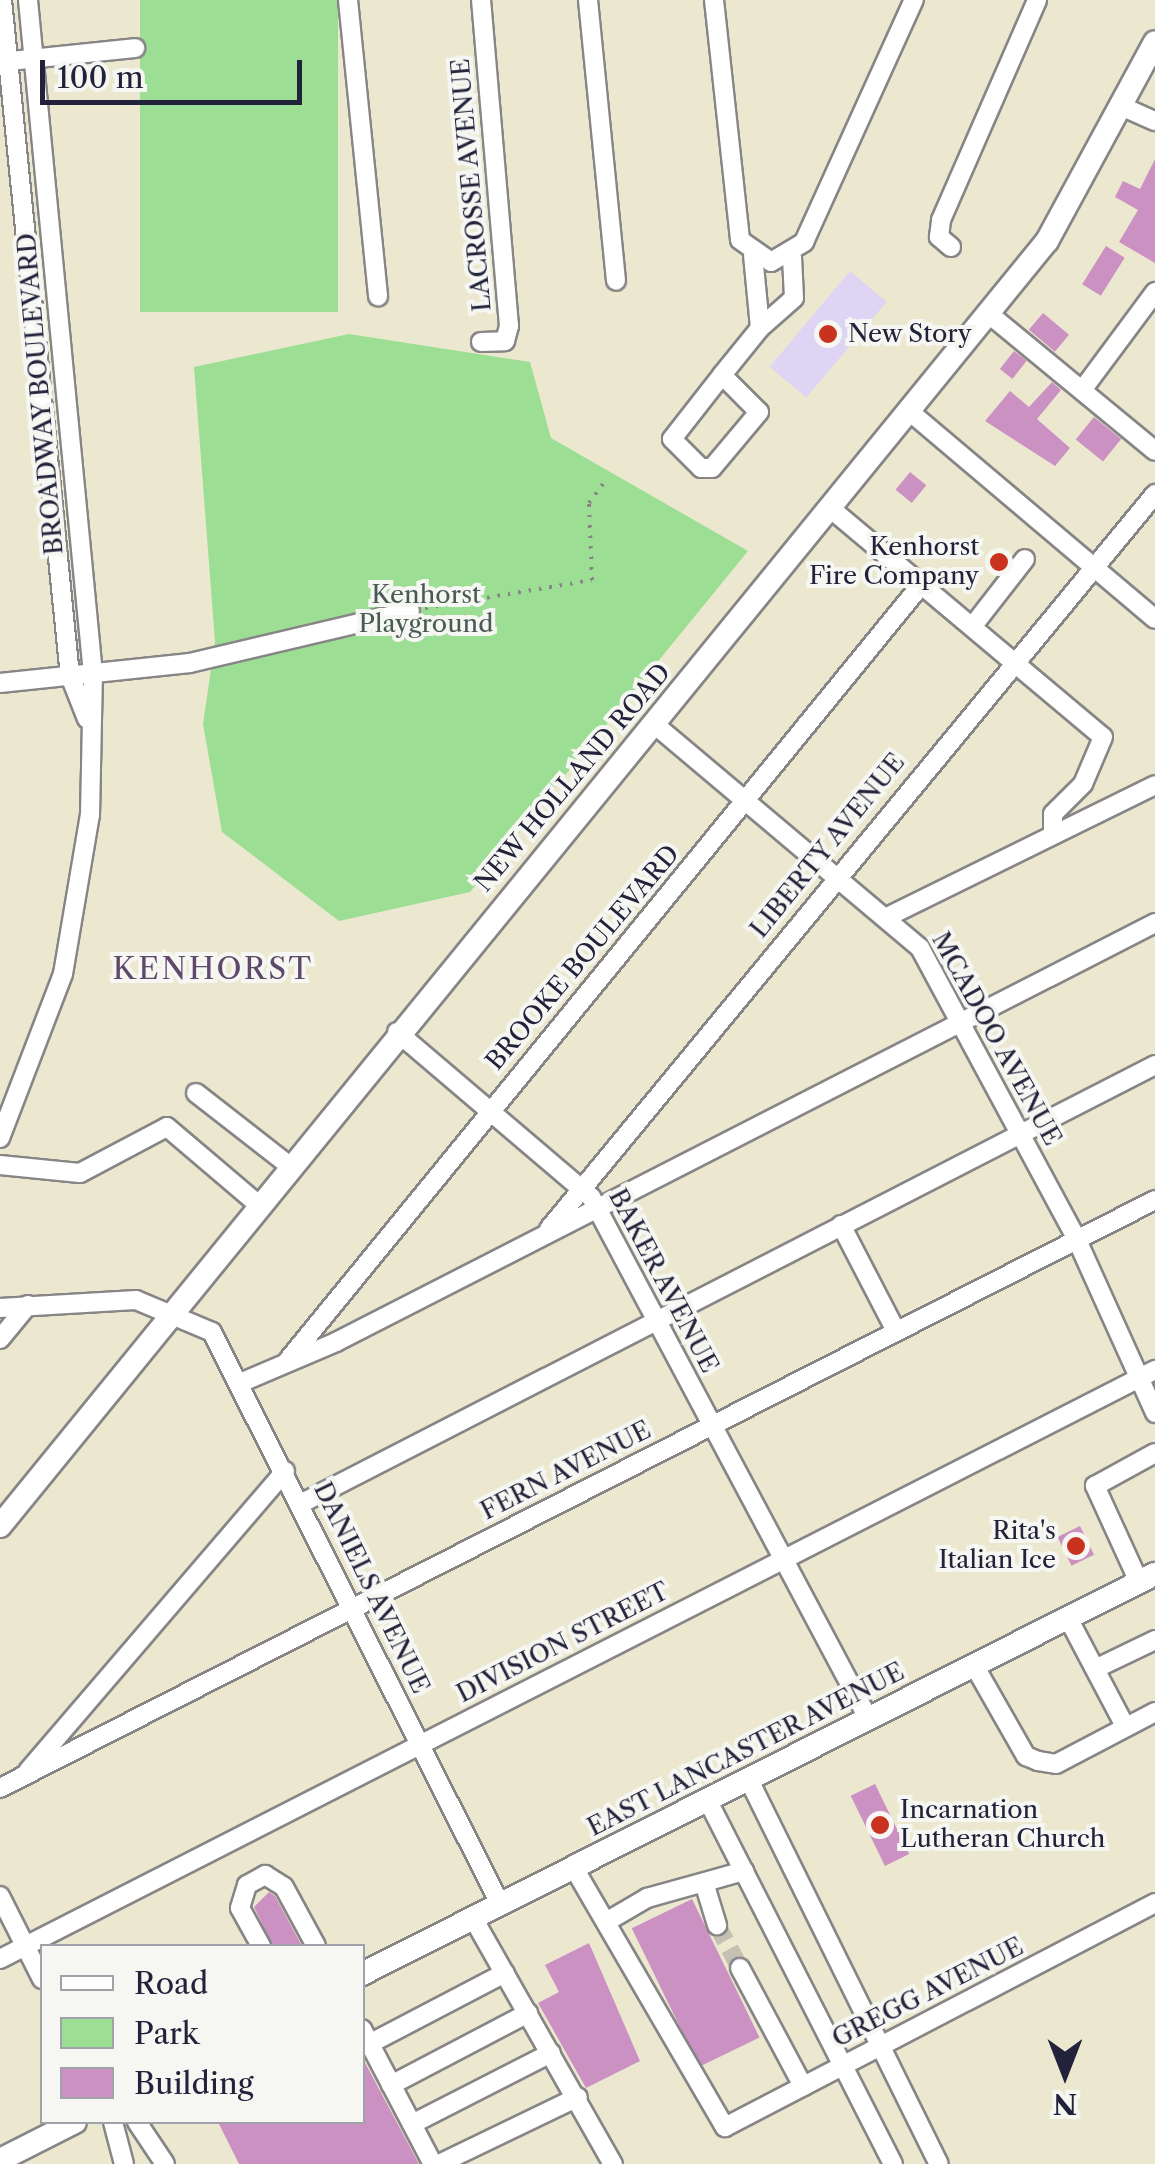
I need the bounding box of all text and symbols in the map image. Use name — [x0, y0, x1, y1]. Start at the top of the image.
scale bar — [45, 40, 308, 102]
street label: LACROSSE AVENUE — [446, 57, 498, 313]
text: 100 m — [57, 59, 144, 96]
street label: BROADWAY BOULEVARD — [12, 231, 70, 557]
place label: New Story — [848, 319, 973, 349]
marker: New Story — [817, 323, 839, 345]
place label: Kenhorst Fire Company — [809, 533, 979, 592]
marker: Kenhorst Fire Company — [988, 551, 1010, 573]
park label: Kenhorst Playground — [359, 581, 493, 640]
street label: NEW HOLLAND ROAD — [469, 658, 677, 898]
street label: LIBERTY AVENUE — [744, 747, 912, 945]
street label: BROOKE BOULEVARD — [480, 840, 686, 1076]
street label: MCADOO AVENUE — [925, 927, 1067, 1151]
district label: KENHORST — [112, 951, 314, 987]
street label: BAKER AVENUE — [601, 1183, 725, 1379]
street label: FERN AVENUE — [475, 1415, 657, 1527]
street label: DANIELS AVENUE — [307, 1477, 435, 1699]
place label: Rita's Italian Ice — [939, 1517, 1056, 1576]
marker: Rita's Italian Ice — [1065, 1535, 1087, 1557]
street label: DIVISION STREET — [452, 1577, 674, 1709]
street label: EAST LANCASTER AVENUE — [581, 1656, 911, 1844]
place label: Incarnation Lutheran Church — [900, 1796, 1105, 1855]
marker: Incarnation Lutheran Church — [869, 1814, 891, 1836]
street label: GREGG AVENUE — [827, 1932, 1029, 2054]
legend — [40, 1944, 365, 2124]
text: Road — [134, 1965, 208, 2002]
text: Park — [134, 2015, 199, 2052]
north arrow — [1015, 2024, 1115, 2124]
text: Building — [134, 2065, 254, 2102]
text: N — [1053, 2087, 1077, 2121]

